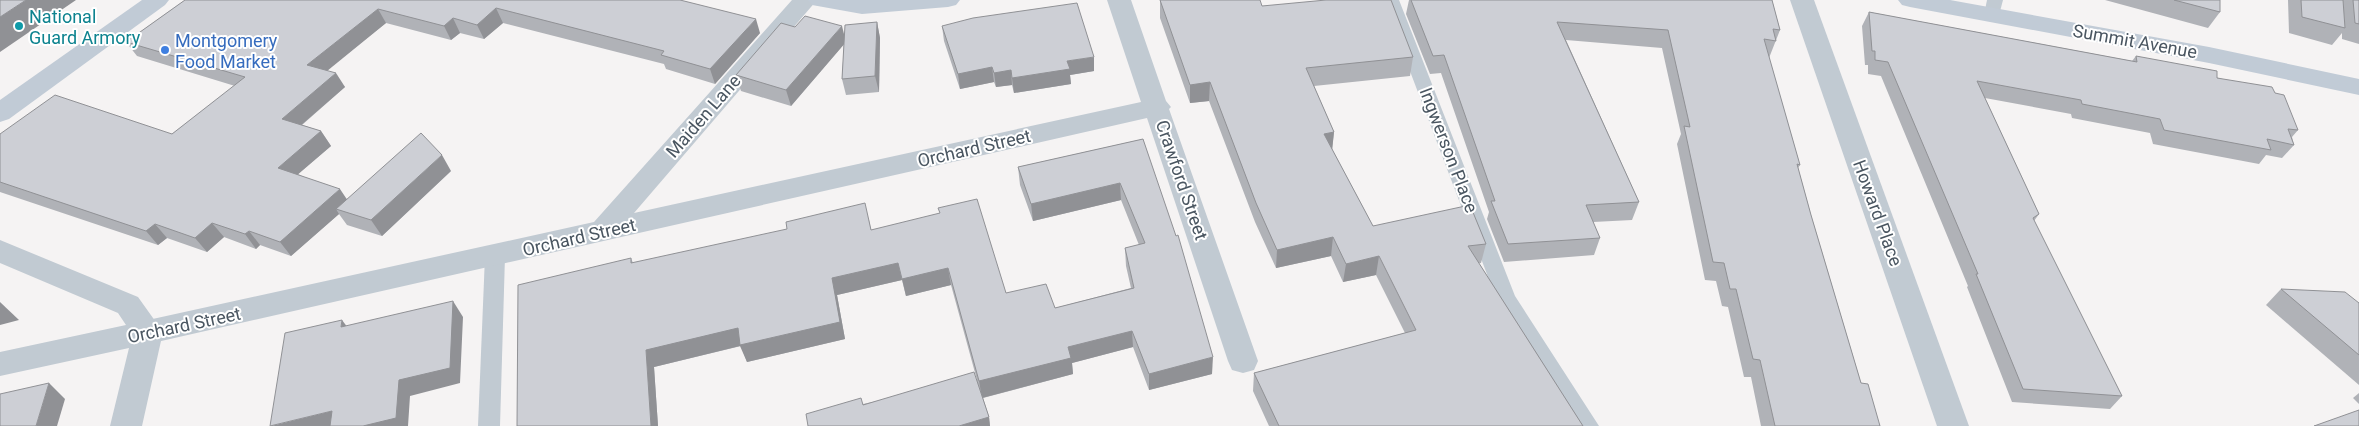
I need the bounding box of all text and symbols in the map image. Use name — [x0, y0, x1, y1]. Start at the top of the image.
place label: National Guard Armory — [29, 6, 141, 48]
marker: National Guard Armory — [13, 20, 25, 32]
street label: Summit Avenue — [2071, 20, 2199, 62]
place label: Montgomery Food Market — [175, 30, 278, 72]
marker: Montgomery Food Market — [159, 44, 171, 56]
street label: Maiden Lane — [661, 70, 745, 162]
street label: Ingwerson Place — [1415, 84, 1483, 216]
street label: Crawford Street — [1152, 117, 1212, 243]
street label: Orchard Street — [915, 125, 1033, 171]
street label: Howard Place — [1849, 157, 1907, 269]
street label: Orchard Street — [520, 214, 638, 260]
street label: Orchard Street — [125, 303, 243, 347]

